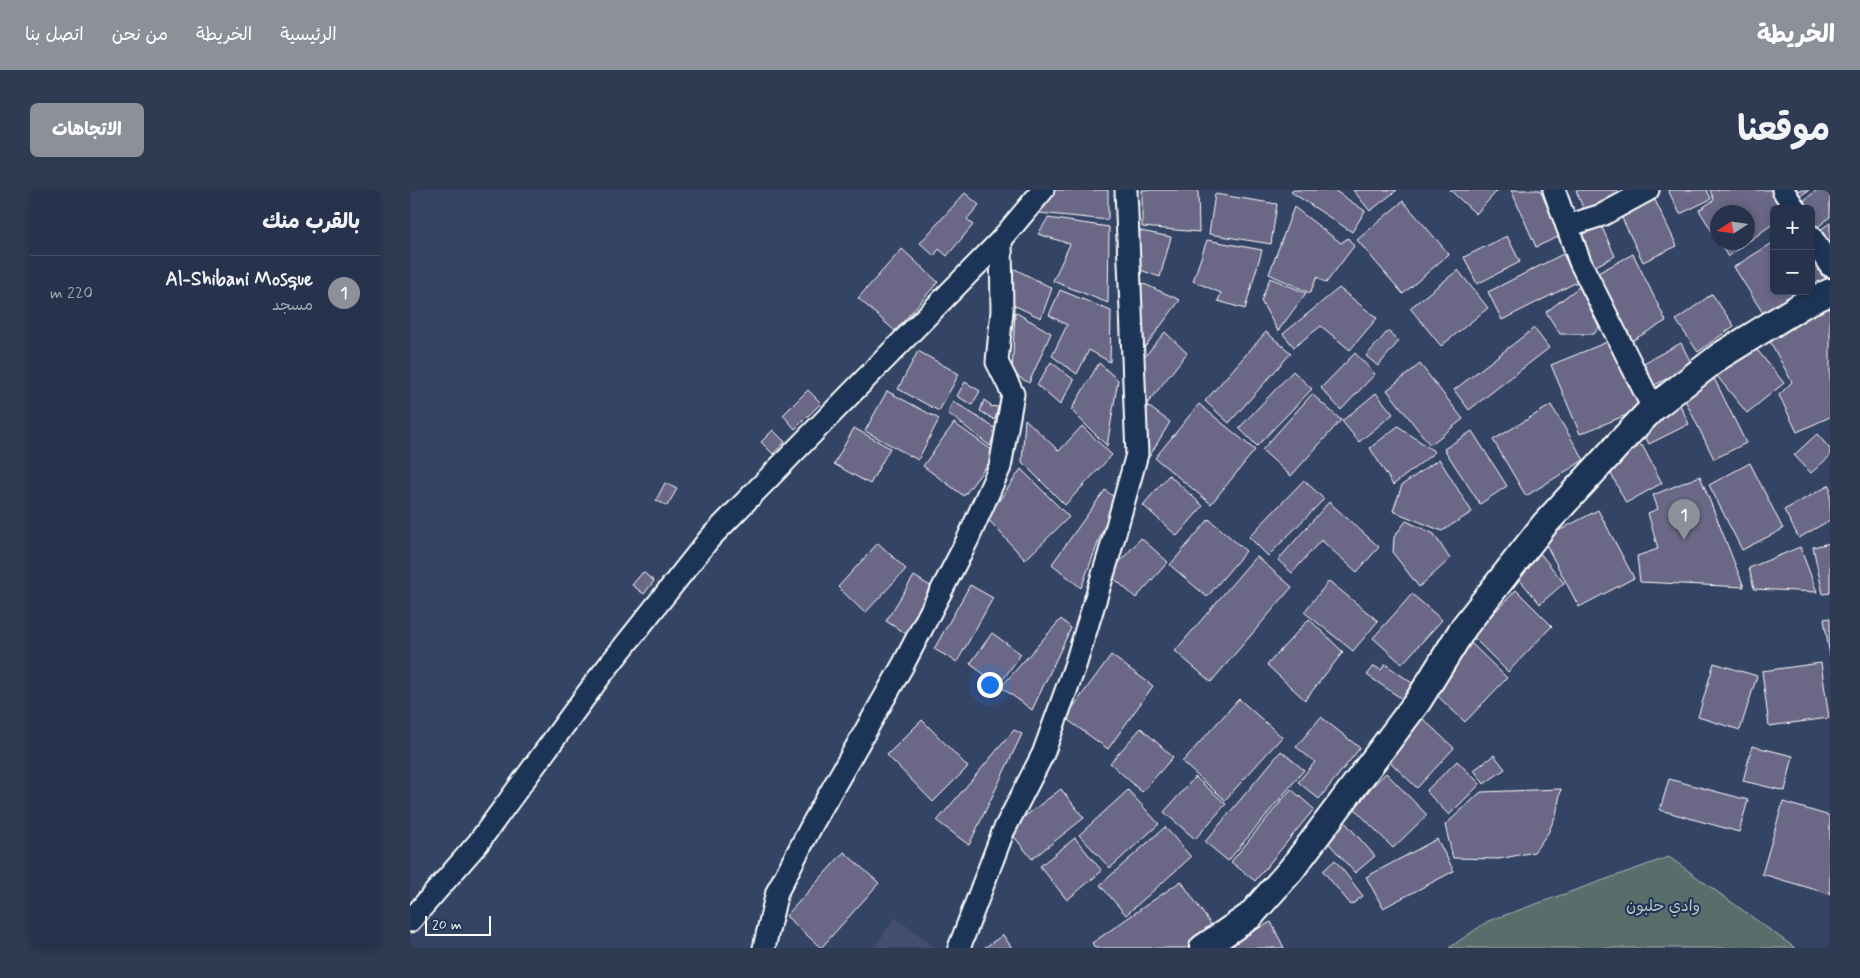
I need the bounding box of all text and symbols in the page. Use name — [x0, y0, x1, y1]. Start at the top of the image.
text: الخريطة — [1757, 20, 1835, 51]
text: اتصل بنا — [25, 23, 84, 47]
text: من نحن — [112, 23, 168, 47]
text: الخريطة — [196, 23, 252, 47]
text: الرئيسية — [280, 23, 337, 47]
button: الاتجاهات — [30, 103, 144, 157]
text: موقعنا — [1737, 107, 1830, 153]
north arrow — [1710, 205, 1755, 250]
map controls — [1770, 205, 1815, 295]
button: + — [1770, 205, 1815, 250]
text: بالقرب منك — [262, 208, 360, 236]
button: − — [1770, 250, 1815, 295]
text: Al-Shibani Mosque — [165, 267, 313, 292]
text: 220 m — [50, 283, 93, 304]
text: 1 — [340, 283, 348, 304]
text: مسجد — [272, 295, 313, 316]
pin: 1 — [1668, 499, 1700, 540]
your location — [977, 672, 1003, 698]
park label: وادي حلبون — [1626, 896, 1700, 917]
scale bar — [425, 913, 491, 936]
text: 20 m — [432, 916, 462, 934]

